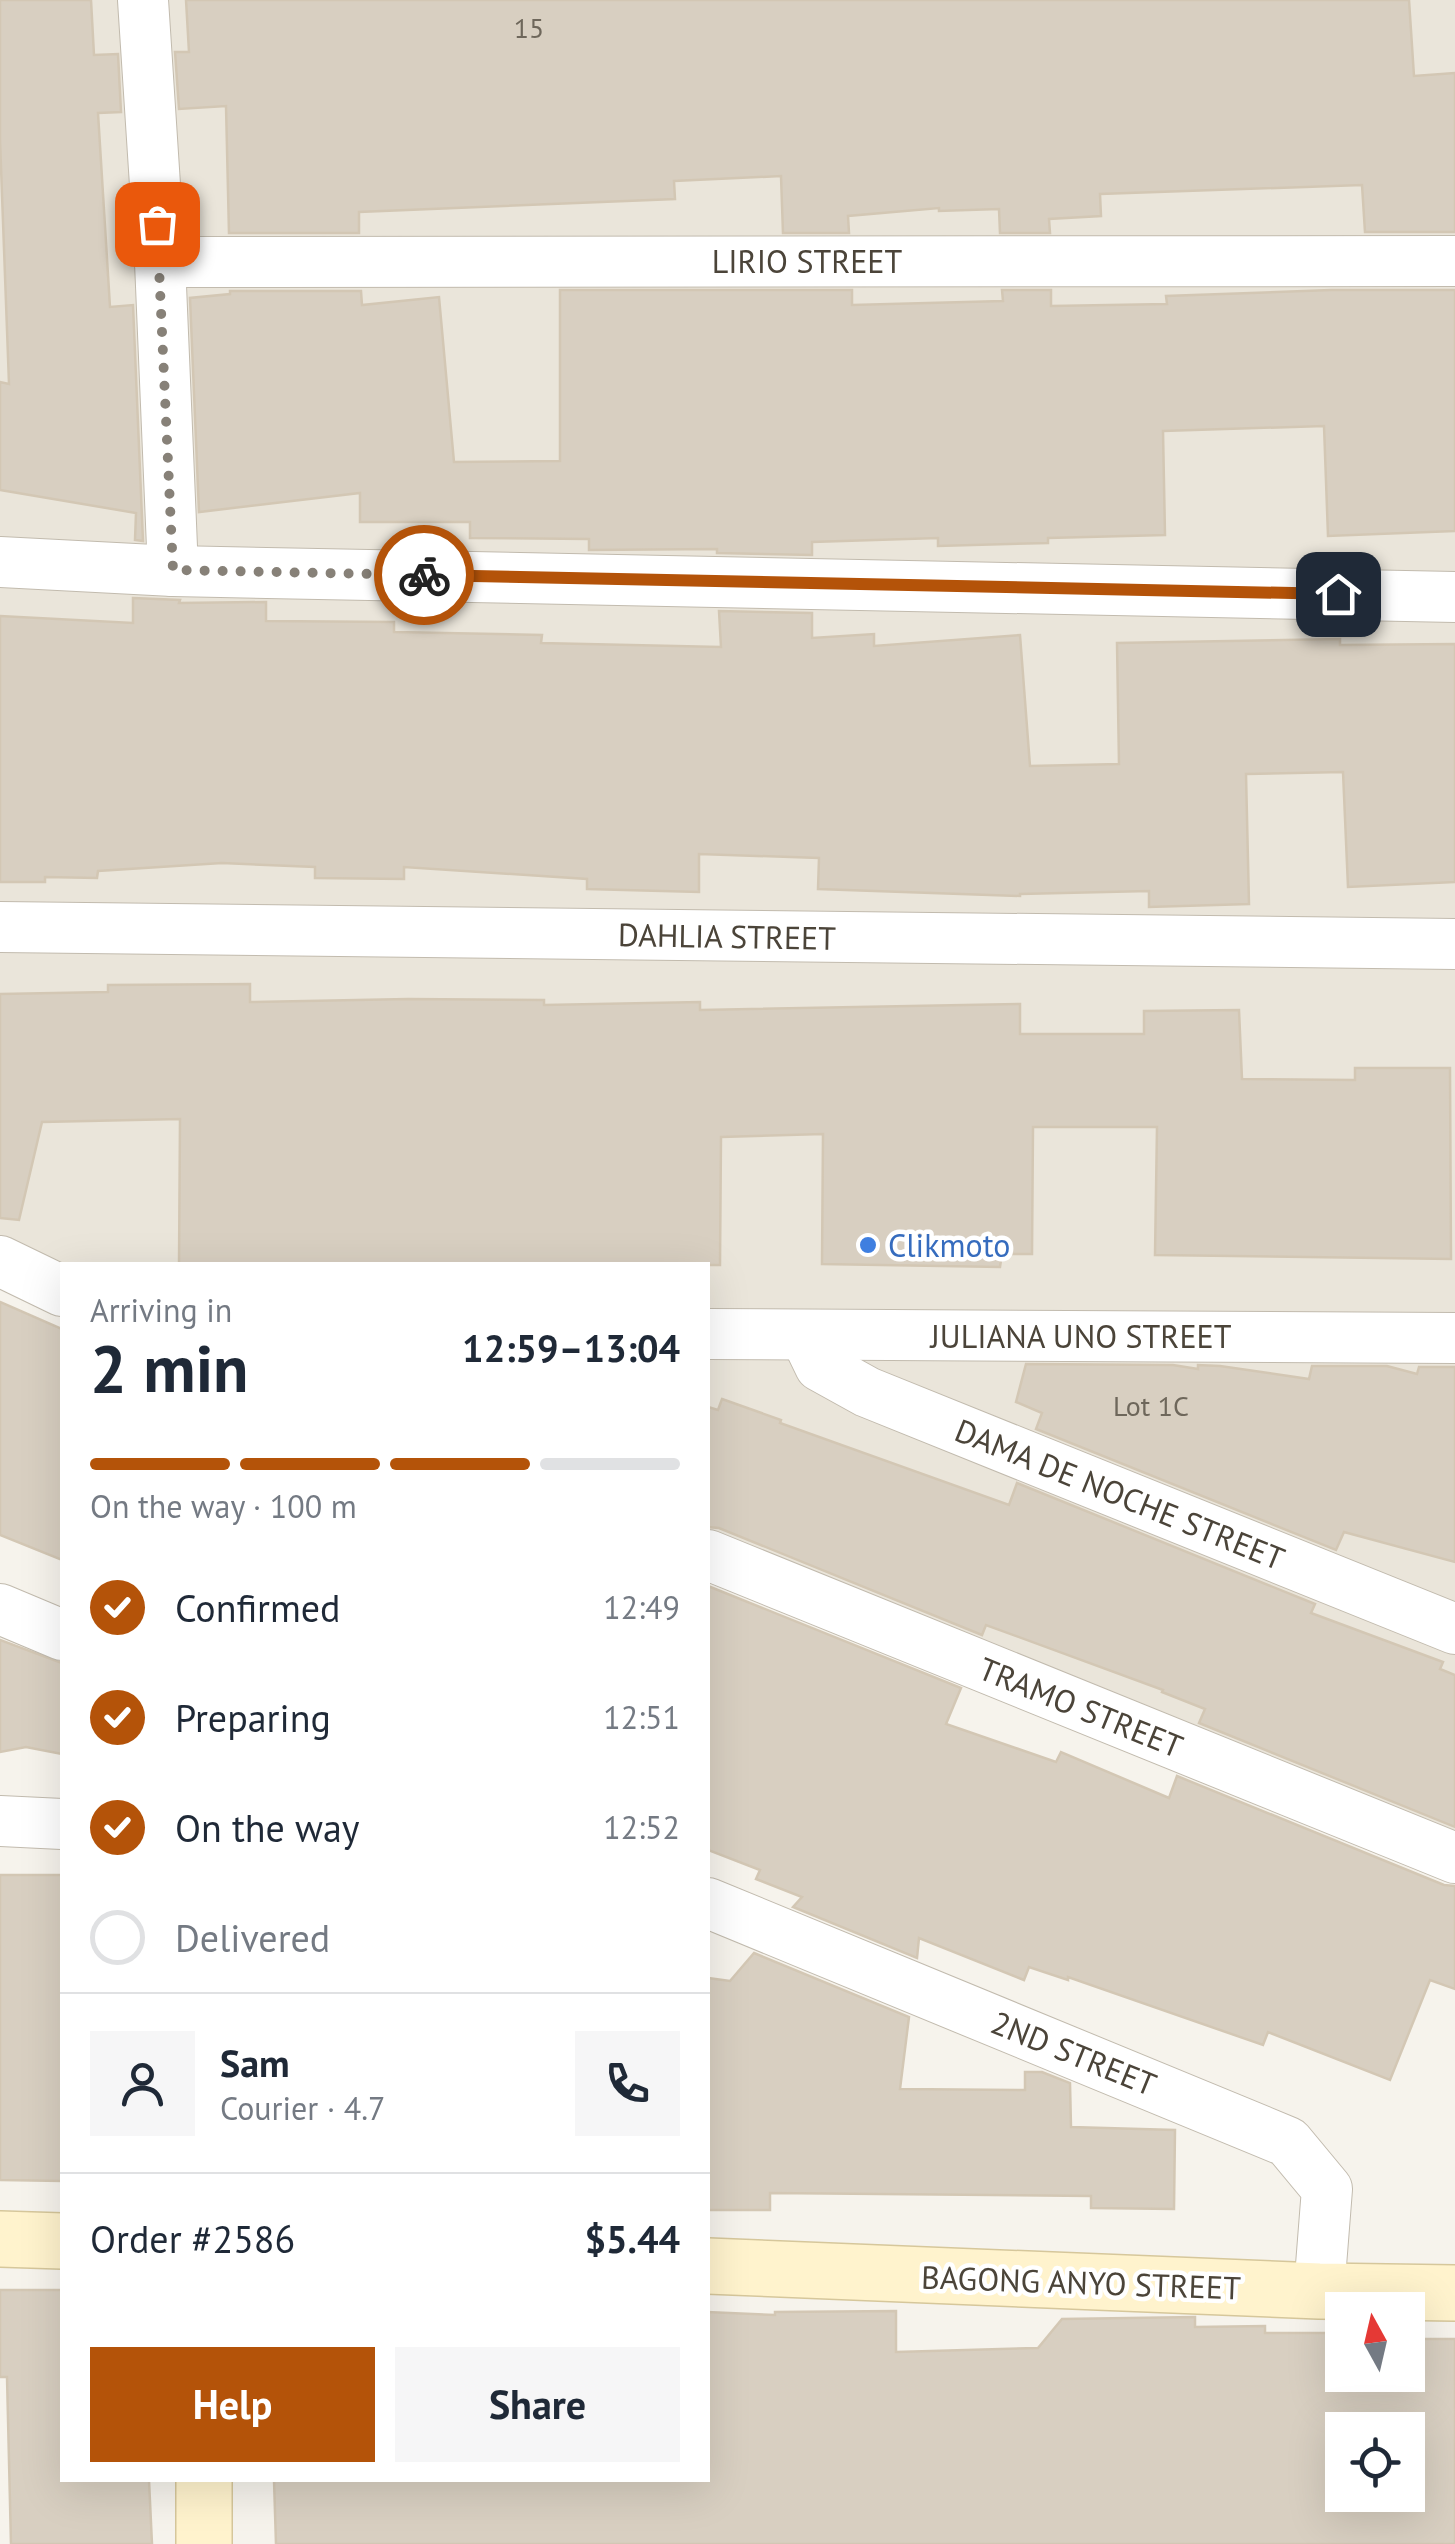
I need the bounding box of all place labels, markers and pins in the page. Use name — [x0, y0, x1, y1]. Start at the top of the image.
pin — [115, 182, 200, 267]
pin — [1296, 552, 1381, 637]
place label: Clikmoto — [888, 1224, 1010, 1266]
marker: Clikmoto — [857, 1234, 879, 1256]

